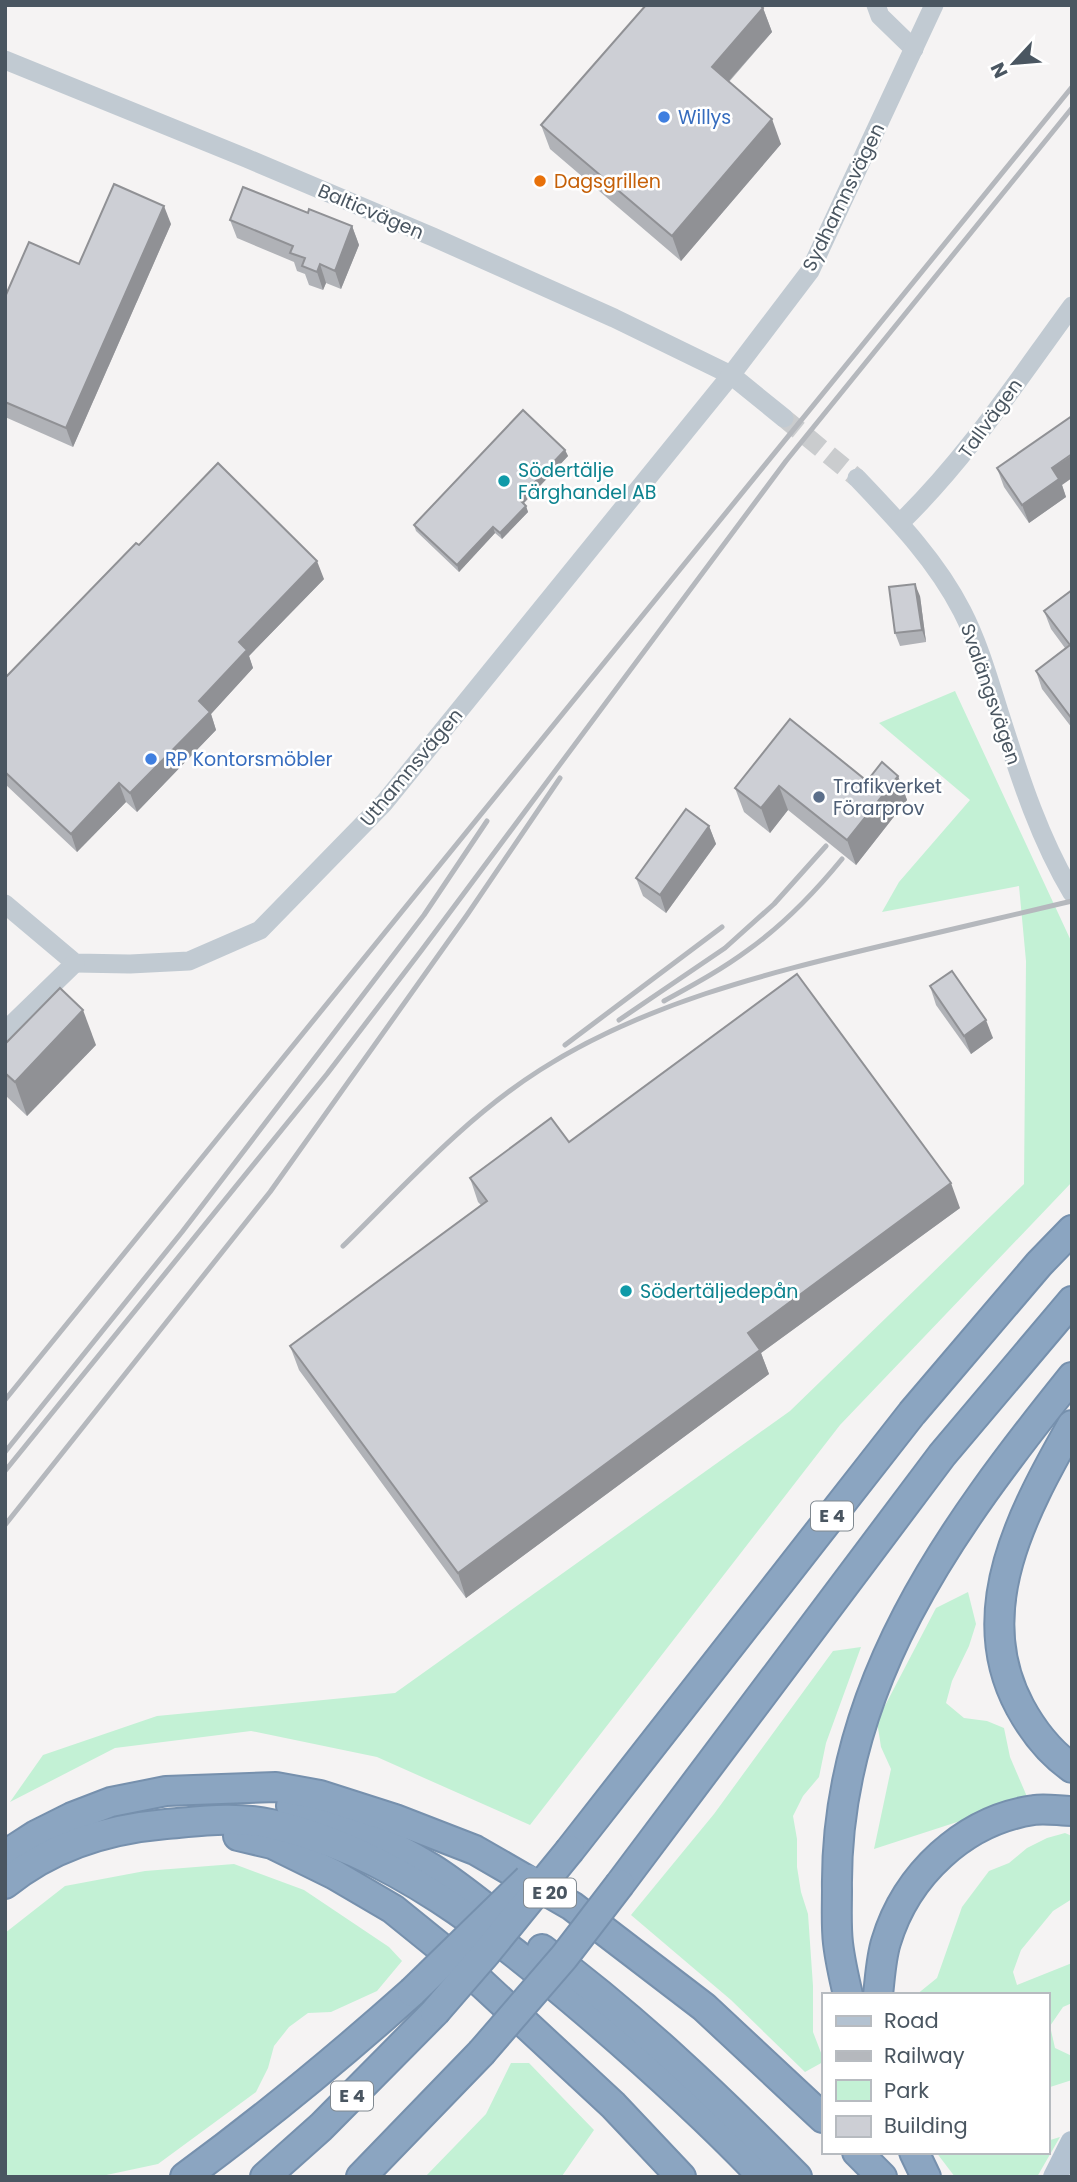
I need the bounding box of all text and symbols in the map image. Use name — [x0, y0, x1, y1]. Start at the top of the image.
north arrow — [979, 28, 1049, 98]
text: N — [984, 58, 1014, 83]
place label: Willys — [678, 104, 731, 131]
marker: Willys — [656, 109, 672, 125]
street label: Sydhamnsvägen — [796, 119, 891, 276]
place label: Dagsgrillen — [554, 168, 661, 195]
marker: Dagsgrillen — [532, 173, 548, 189]
street label: Balticvägen — [314, 177, 428, 246]
street label: Tallvägen — [952, 373, 1029, 464]
place label: Södertälje Färghandel AB — [518, 457, 656, 506]
marker: Södertälje Färghandel AB — [496, 473, 512, 489]
street label: Svalängsvägen — [954, 620, 1027, 768]
street label: Uthamnsvägen — [354, 702, 469, 832]
place label: RP Kontorsmöbler — [165, 746, 333, 773]
marker: RP Kontorsmöbler — [143, 751, 159, 767]
place label: Trafikverket Förarprov — [833, 773, 942, 822]
marker: Trafikverket Förarprov — [811, 789, 827, 805]
place label: Södertäljedepån — [640, 1278, 798, 1305]
marker: Södertäljedepån — [618, 1283, 634, 1299]
road number: E 4 — [811, 1502, 853, 1531]
road number: E 20 — [524, 1879, 576, 1908]
legend — [822, 1993, 1049, 2154]
text: Road — [884, 2006, 939, 2035]
text: Railway — [884, 2041, 965, 2070]
text: Park — [884, 2076, 929, 2105]
road number: E 4 — [331, 2082, 373, 2110]
text: Building — [884, 2111, 968, 2140]

